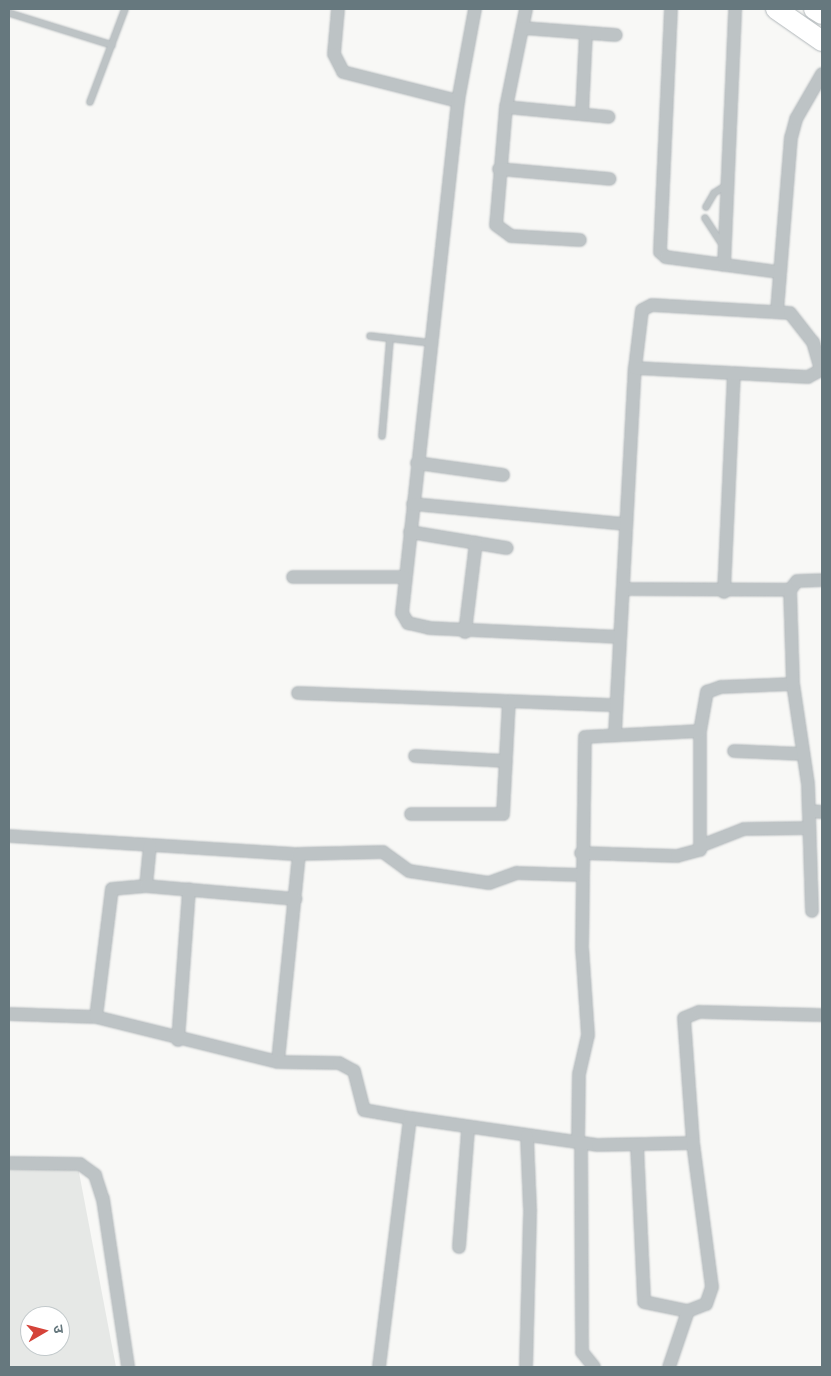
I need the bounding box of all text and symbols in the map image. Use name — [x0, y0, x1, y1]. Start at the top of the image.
north arrow — [20, 1306, 70, 1356]
text: उ — [49, 1324, 69, 1334]

